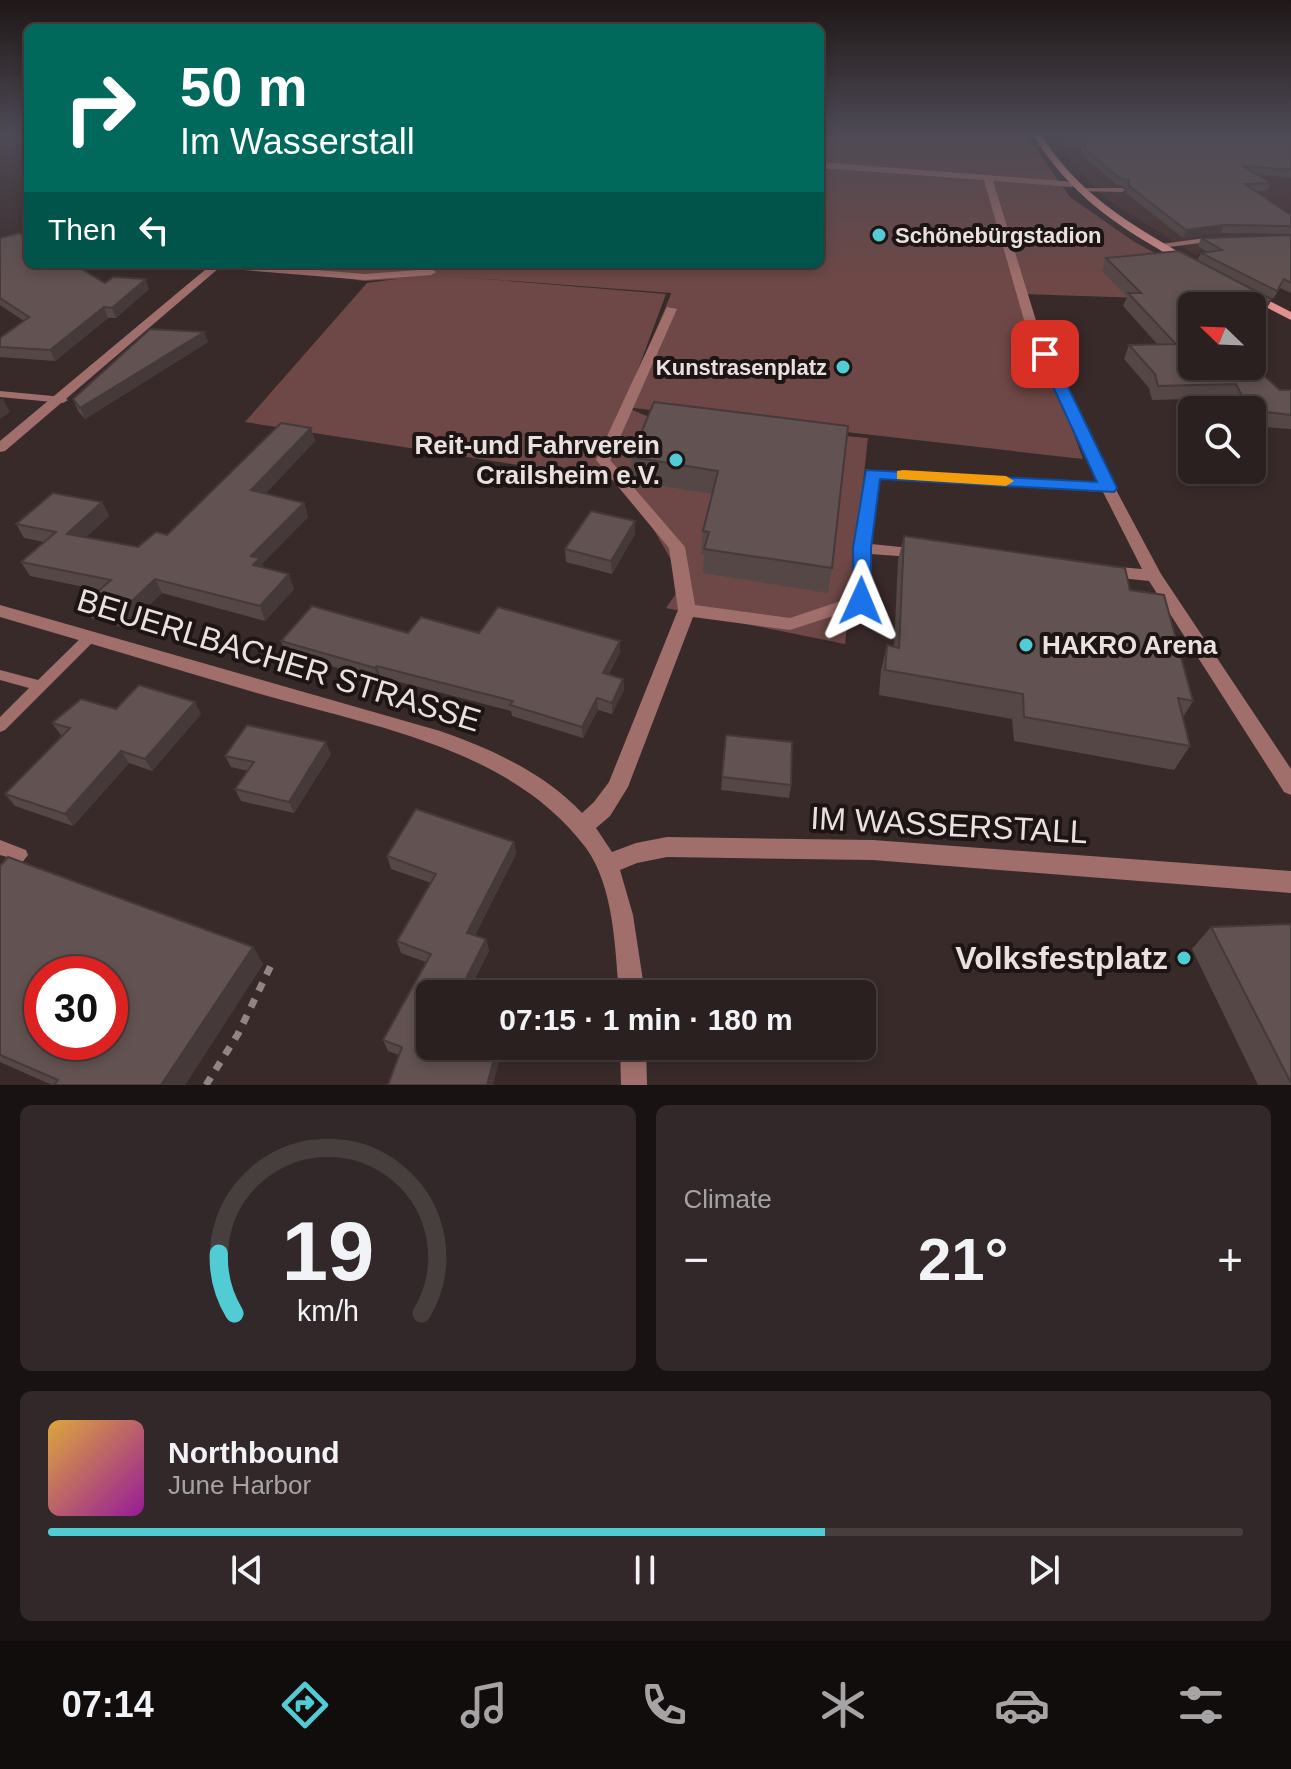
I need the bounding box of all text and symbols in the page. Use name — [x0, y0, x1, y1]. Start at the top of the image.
text: 50 m — [180, 55, 308, 118]
icon: right — [48, 56, 152, 160]
text: Im Wasserstall — [180, 121, 415, 162]
icon: left — [132, 208, 176, 252]
text: Then — [48, 213, 116, 246]
place label: Schönebürgstadion — [895, 223, 1102, 248]
marker: Schönebürgstadion — [870, 226, 888, 244]
north arrow — [1178, 292, 1266, 380]
map controls — [1178, 292, 1266, 484]
pin — [1011, 320, 1079, 388]
icon: arrive — [1023, 332, 1067, 376]
place label: Kunstrasenplatz — [656, 355, 827, 380]
marker: Kunstrasenplatz — [834, 358, 852, 376]
button: search — [1178, 396, 1266, 484]
place label: Reit-und Fahrverein Crailsheim e.V. — [414, 430, 660, 490]
marker: Reit-und Fahrverein Crailsheim e.V. — [667, 451, 685, 469]
position arrow — [819, 559, 903, 643]
street label: BEUERLBACHER STRASSE — [73, 581, 485, 739]
place label: HAKRO Arena — [1042, 630, 1218, 660]
marker: HAKRO Arena — [1017, 636, 1035, 654]
street label: IM WASSERSTALL — [810, 800, 1088, 850]
place label: Volksfestplatz — [955, 940, 1168, 976]
marker: Volksfestplatz — [1175, 949, 1193, 967]
speed limit sign: 30 — [24, 956, 128, 1060]
text: 07:15 · 1 min · 180 m — [499, 1003, 793, 1036]
text: Climate — [684, 1184, 772, 1214]
text: 19 — [281, 1205, 374, 1298]
text: 21° — [918, 1226, 1009, 1293]
text: − — [684, 1235, 709, 1284]
text: + — [1217, 1235, 1243, 1284]
text: km/h — [297, 1295, 359, 1327]
text: Northbound — [168, 1436, 340, 1469]
text: June Harbor — [168, 1470, 311, 1500]
icon: previous — [225, 1548, 269, 1592]
icon: pause — [623, 1548, 667, 1592]
icon: next — [1022, 1548, 1066, 1592]
icon: directions — [277, 1677, 333, 1733]
icon: music — [456, 1677, 512, 1733]
icon: phone — [636, 1677, 692, 1733]
icon: climate — [815, 1677, 871, 1733]
icon: car — [994, 1677, 1050, 1733]
icon: filters — [1173, 1677, 1229, 1733]
text: 07:14 — [62, 1684, 154, 1725]

